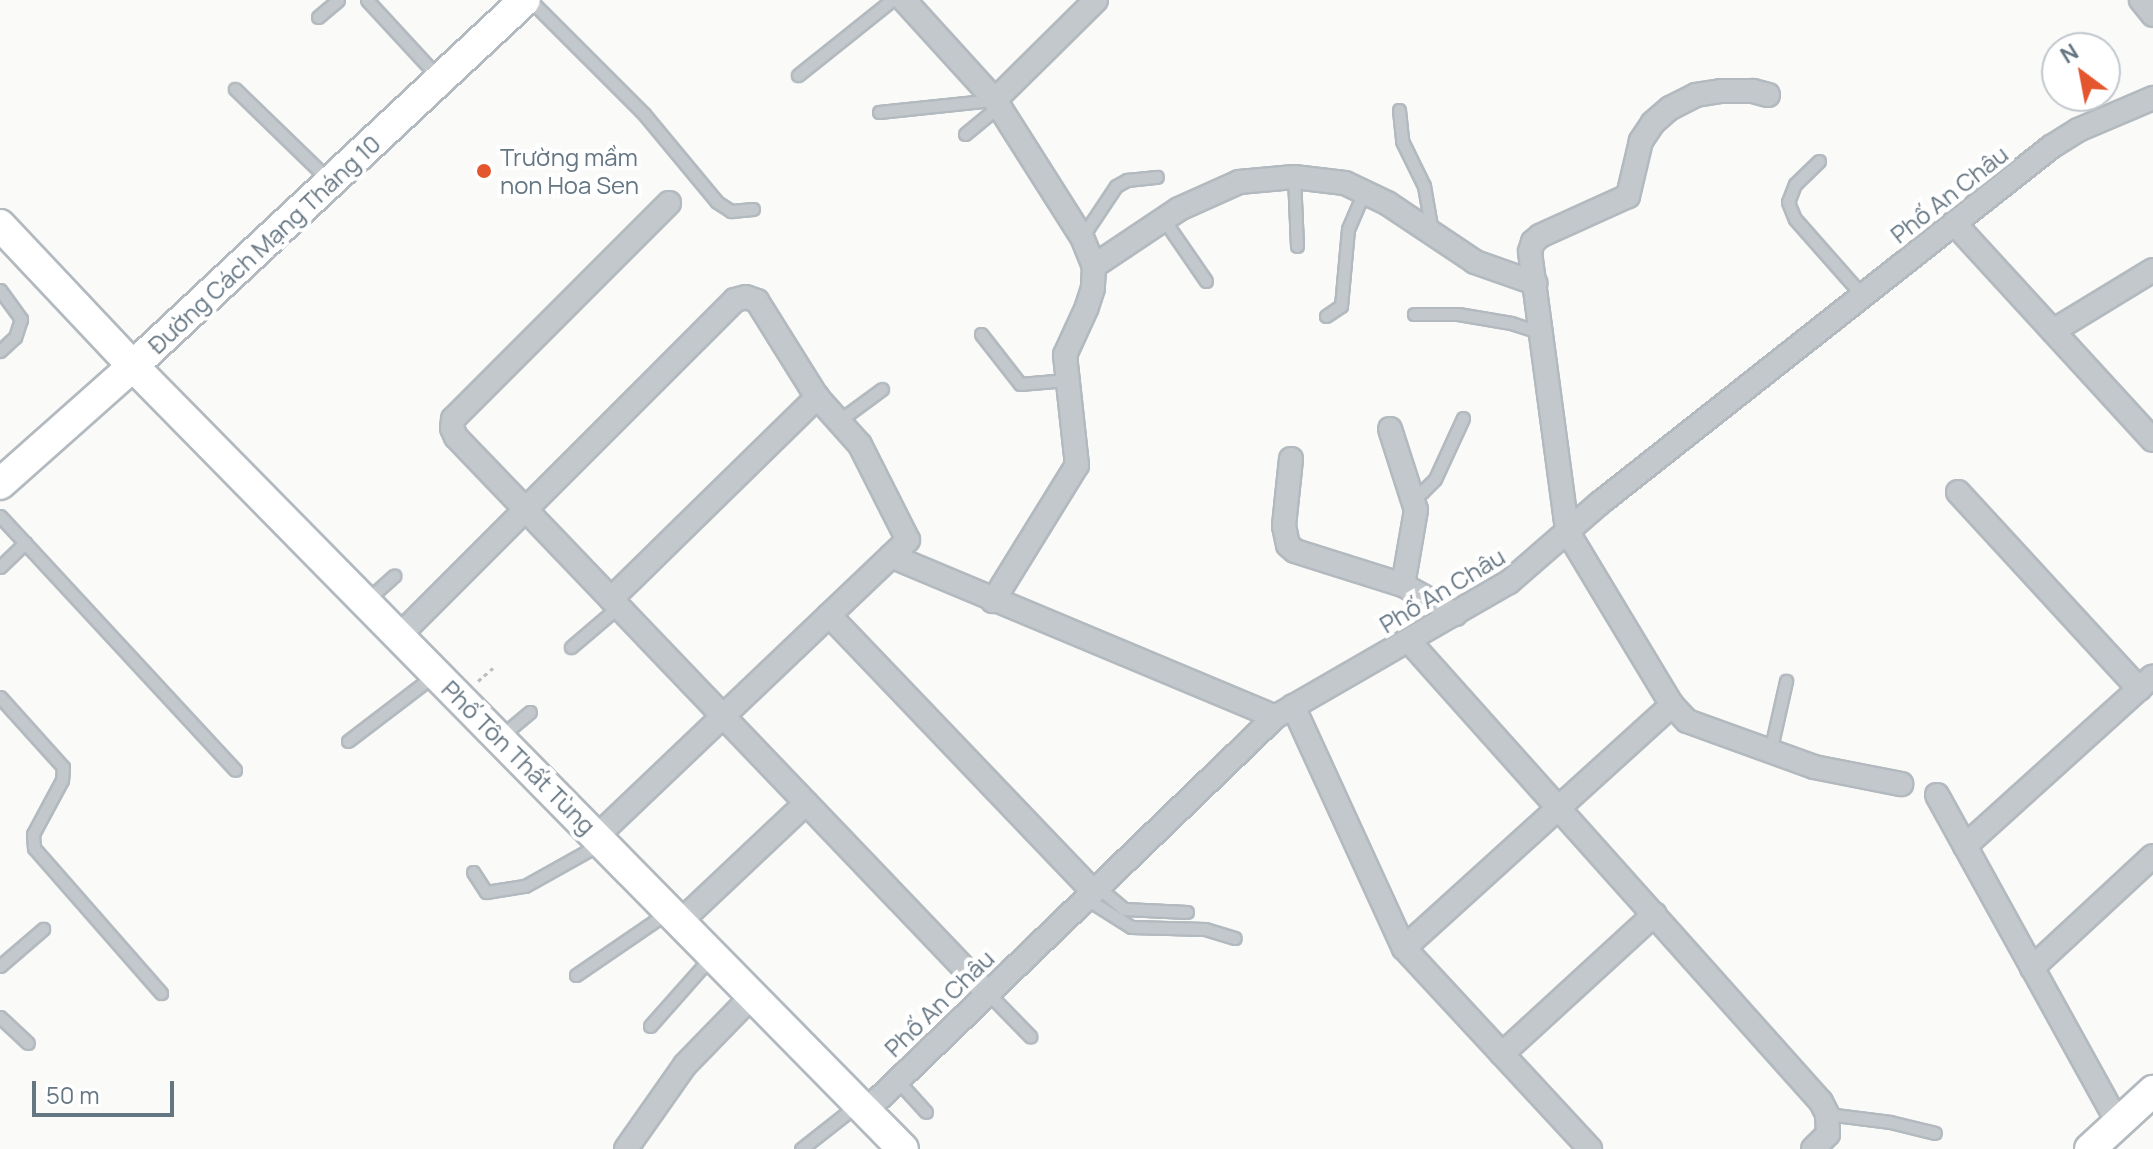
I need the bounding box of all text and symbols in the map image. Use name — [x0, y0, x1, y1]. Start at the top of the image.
north arrow — [2041, 32, 2121, 112]
text: N — [2055, 36, 2084, 70]
street label: Đường Cách Mạng Tháng 10 — [142, 129, 386, 359]
street label: Phố An Châu — [1885, 139, 2013, 249]
place label: Trường mầm non Hoa Sen — [500, 143, 639, 199]
marker: Trường mầm non Hoa Sen — [475, 162, 493, 180]
street label: Phố An Châu — [1374, 541, 1510, 639]
street label: Phố Tôn Thất Tùng — [436, 674, 602, 840]
street label: Phố An Châu — [878, 944, 1000, 1062]
scale bar — [36, 1065, 178, 1115]
text: 50 m — [46, 1078, 100, 1111]

